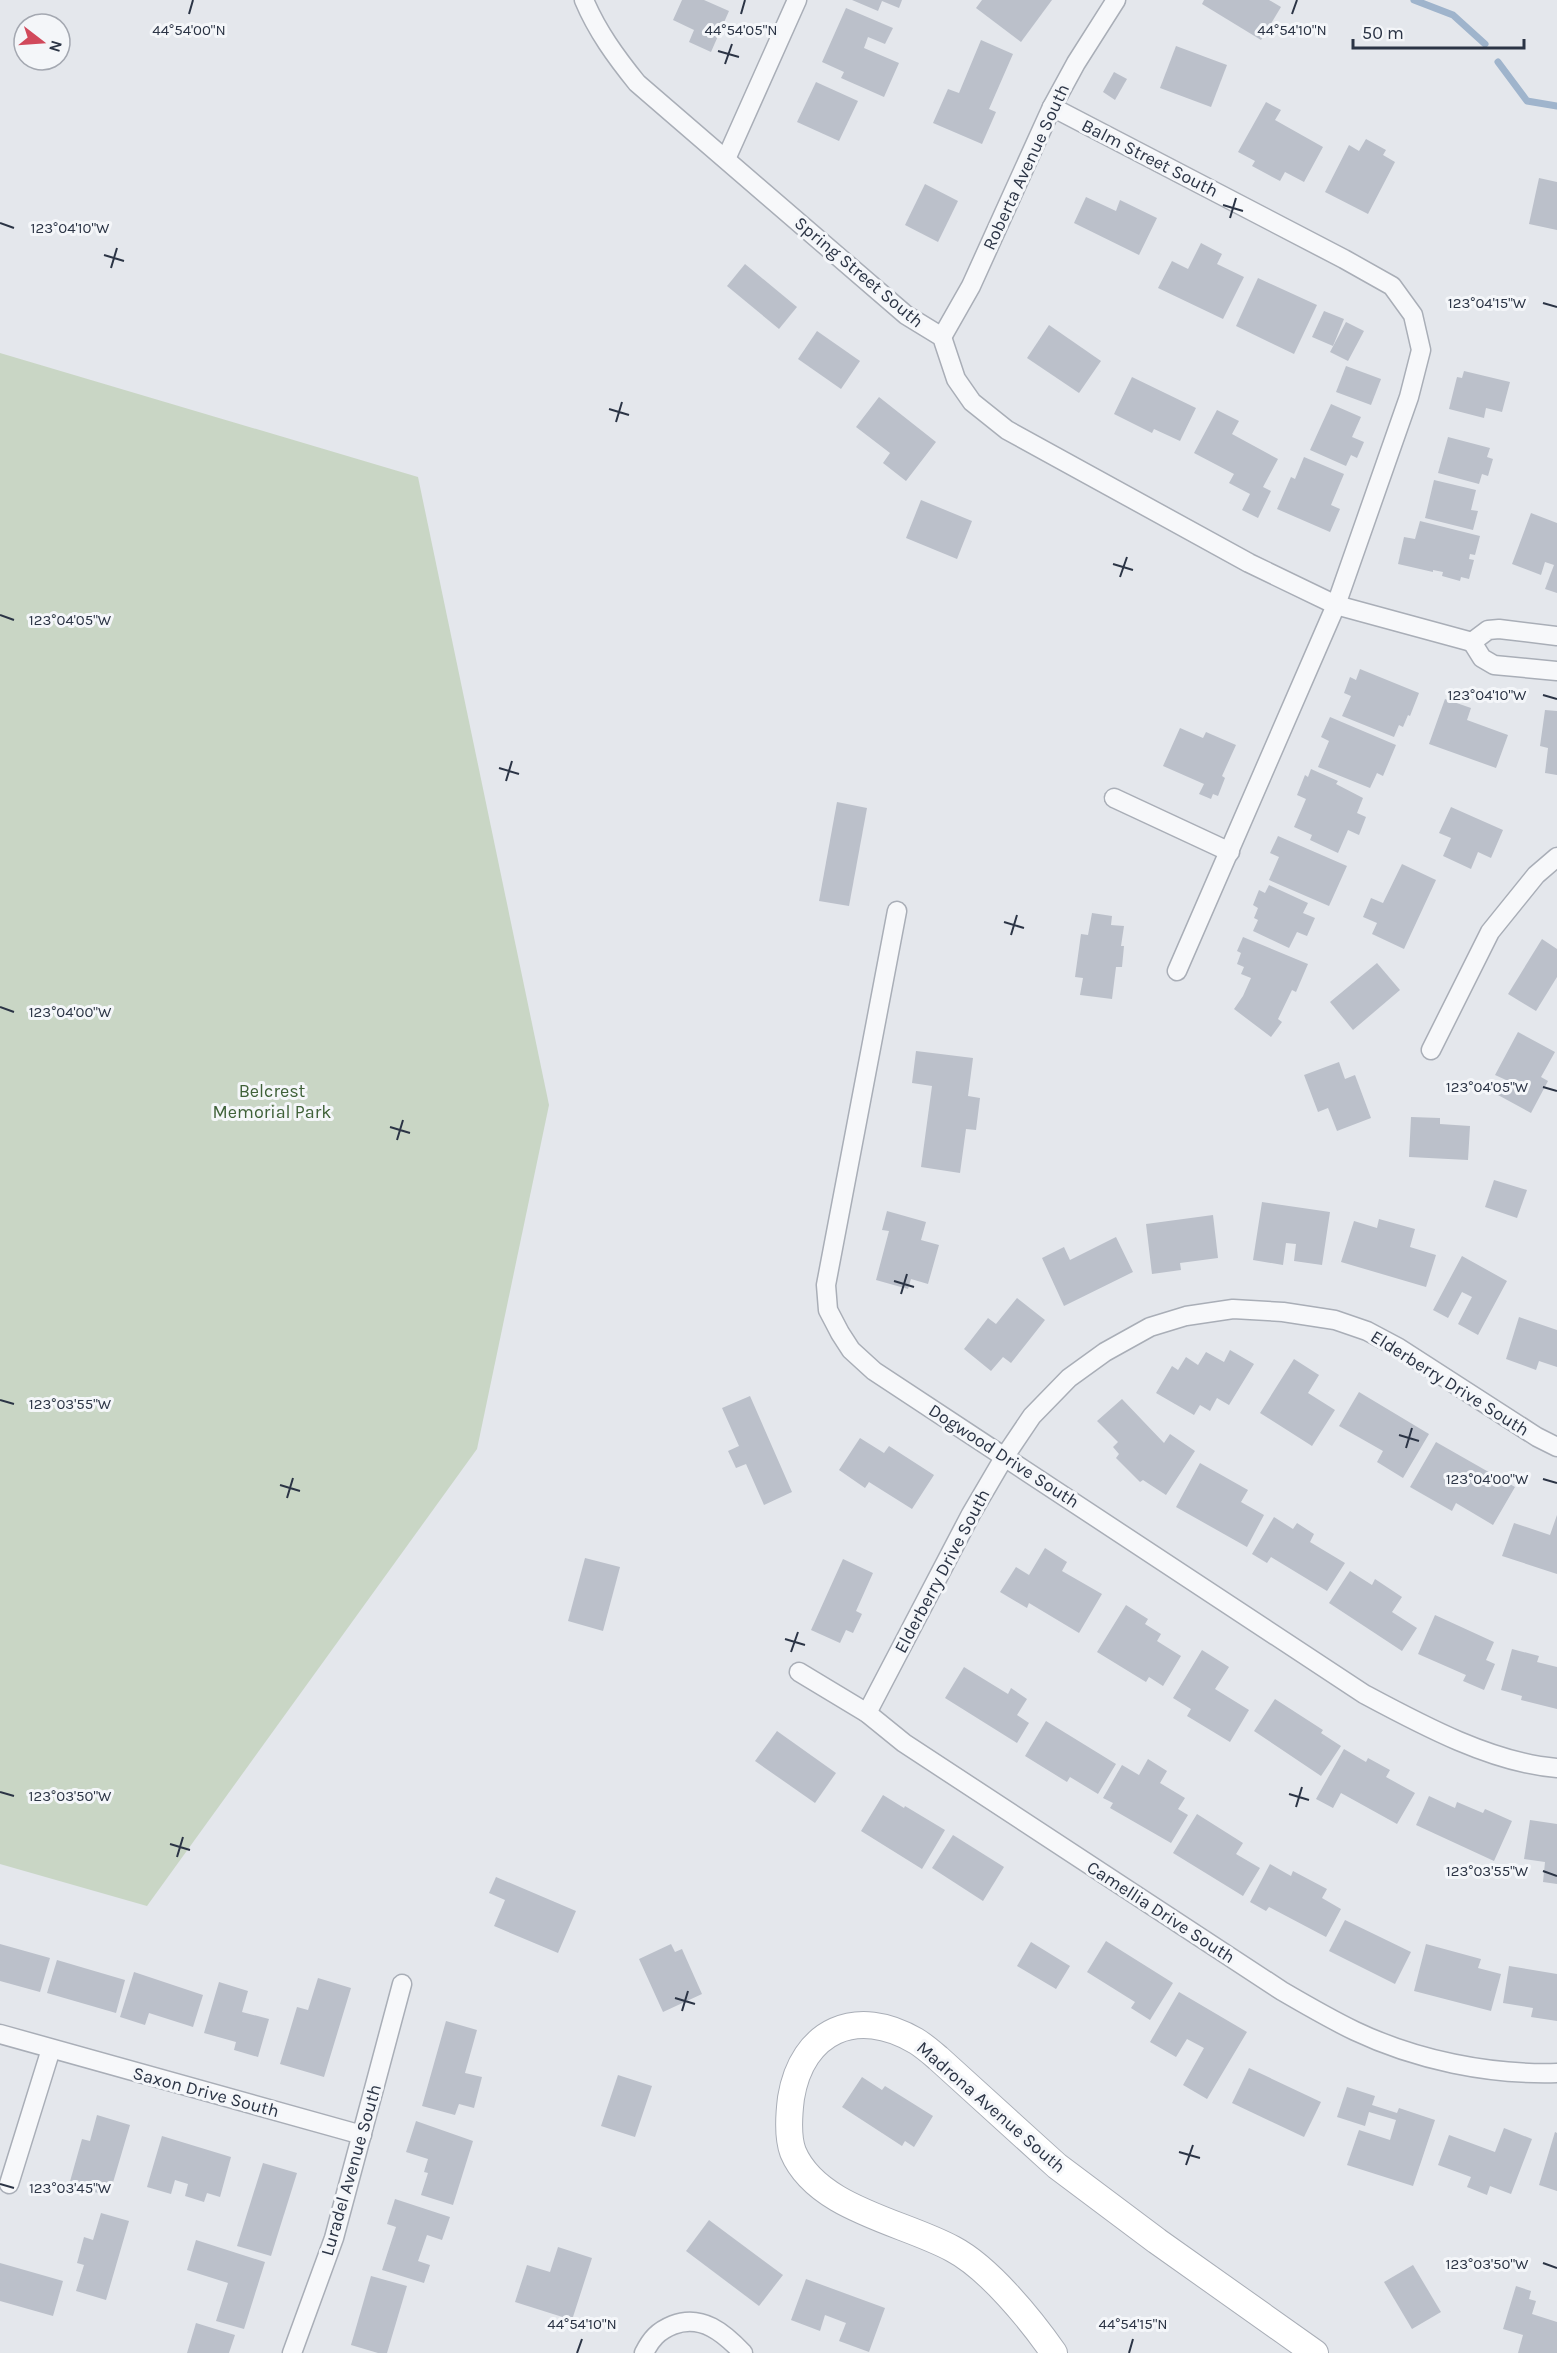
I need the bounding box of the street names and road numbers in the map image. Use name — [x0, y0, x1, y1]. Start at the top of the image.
street label: Roberta Avenue South — [978, 80, 1074, 254]
street label: Balm Street South — [1078, 114, 1222, 202]
street label: Spring Street South — [790, 212, 928, 332]
street label: Elderberry Drive South — [1367, 1325, 1533, 1441]
street label: Dogwood Drive South — [925, 1399, 1083, 1513]
street label: Elderberry Drive South — [889, 1485, 995, 1657]
street label: Camellia Drive South — [1083, 1856, 1239, 1968]
street label: Madrona Avenue South — [912, 2036, 1070, 2178]
street label: Saxon Drive South — [130, 2062, 282, 2122]
street label: Luradel Avenue South — [316, 2082, 386, 2258]

